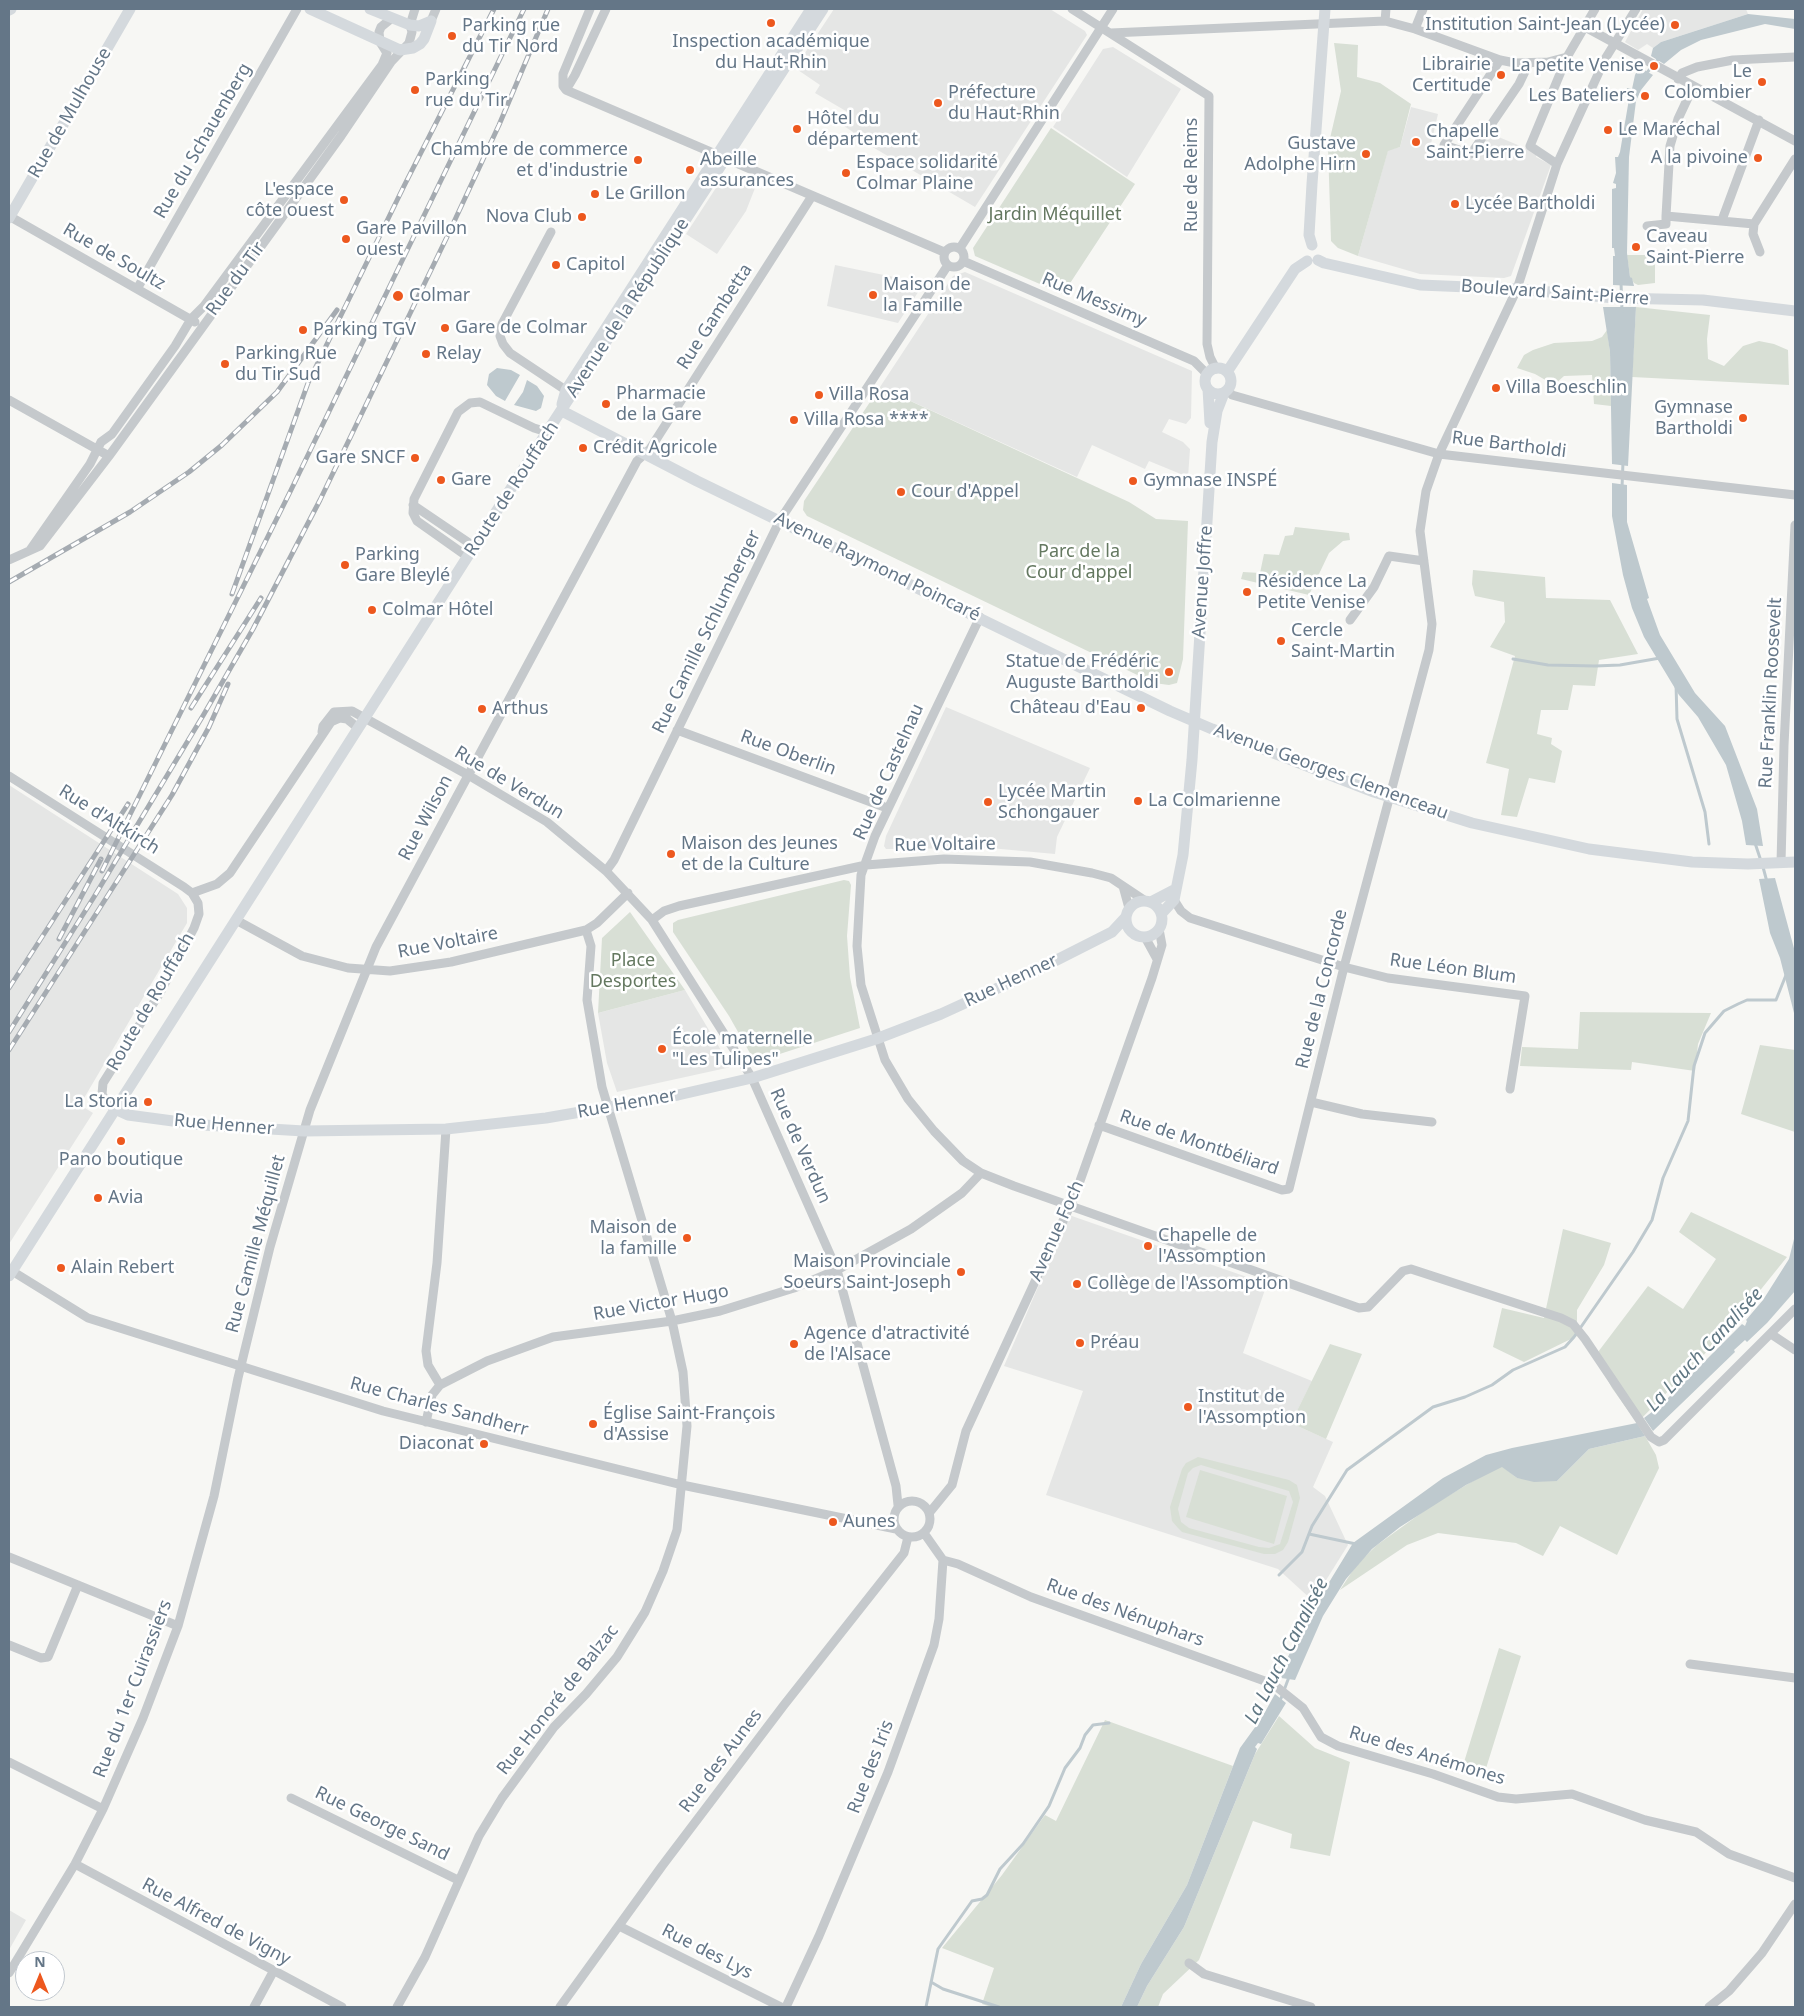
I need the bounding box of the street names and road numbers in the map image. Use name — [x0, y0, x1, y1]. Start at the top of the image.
street label: Rue de Mulhouse — [24, 44, 116, 182]
street label: Rue du Schauenberg — [150, 60, 256, 222]
street label: Rue de Reims — [1181, 118, 1203, 232]
street label: Avenue de la République — [562, 214, 694, 402]
street label: Rue de Soultz — [59, 219, 169, 295]
street label: Rue du Tir — [202, 238, 270, 320]
street label: Rue Gambetta — [673, 260, 757, 374]
street label: Rue Messimy — [1038, 268, 1150, 332]
street label: Boulevard Saint-Pierre — [1460, 276, 1650, 310]
street label: Route de Rouffach — [460, 418, 564, 560]
street label: Rue Bartholdi — [1450, 427, 1568, 463]
street label: Avenue Raymond Poincaré — [770, 508, 984, 626]
street label: Avenue Joffre — [1188, 525, 1218, 639]
street label: Rue Camille Schlumberger — [648, 527, 766, 737]
street label: Rue Franklin Roosevelt — [1755, 597, 1787, 789]
street label: Rue de Castelnau — [849, 701, 929, 843]
street label: Avenue Georges Clemenceau — [1211, 719, 1451, 825]
street label: Rue Oberlin — [737, 726, 839, 780]
street label: Rue de Verdun — [450, 742, 568, 824]
street label: Rue Wilson — [394, 772, 458, 864]
street label: Rue d'Altkirch — [55, 780, 163, 860]
street label: Rue Voltaire — [894, 833, 996, 857]
street label: Rue de la Concorde — [1292, 907, 1352, 1071]
street label: Rue Voltaire — [396, 923, 500, 963]
street label: Route de Rouffach — [103, 929, 199, 1075]
street label: Rue Léon Blum — [1388, 949, 1518, 989]
street label: Rue Henner — [961, 950, 1061, 1012]
street label: Rue Henner — [576, 1085, 678, 1123]
street label: Rue de Verdun — [765, 1085, 835, 1207]
street label: Rue de Montbéliard — [1117, 1106, 1281, 1180]
street label: Rue Henner — [173, 1110, 275, 1140]
street label: Rue Camille Méquillet — [222, 1153, 290, 1335]
street label: Avenue Foch — [1025, 1177, 1089, 1285]
street label: Rue Victor Hugo — [592, 1280, 730, 1326]
street label: Rue Charles Sandherr — [348, 1373, 530, 1441]
street label: Rue des Nénuphars — [1043, 1574, 1207, 1652]
street label: Rue du 1er Cuirassiers — [89, 1597, 177, 1781]
street label: Rue Honoré de Balzac — [493, 1621, 623, 1779]
street label: Rue des Aunes — [675, 1705, 767, 1817]
street label: Rue des Iris — [843, 1717, 899, 1817]
street label: Rue des Anémones — [1346, 1722, 1508, 1790]
street label: Rue George Sand — [311, 1782, 453, 1866]
street label: Rue Alfred de Vigny — [138, 1874, 294, 1970]
street label: Rue des Lys — [658, 1920, 756, 1984]

